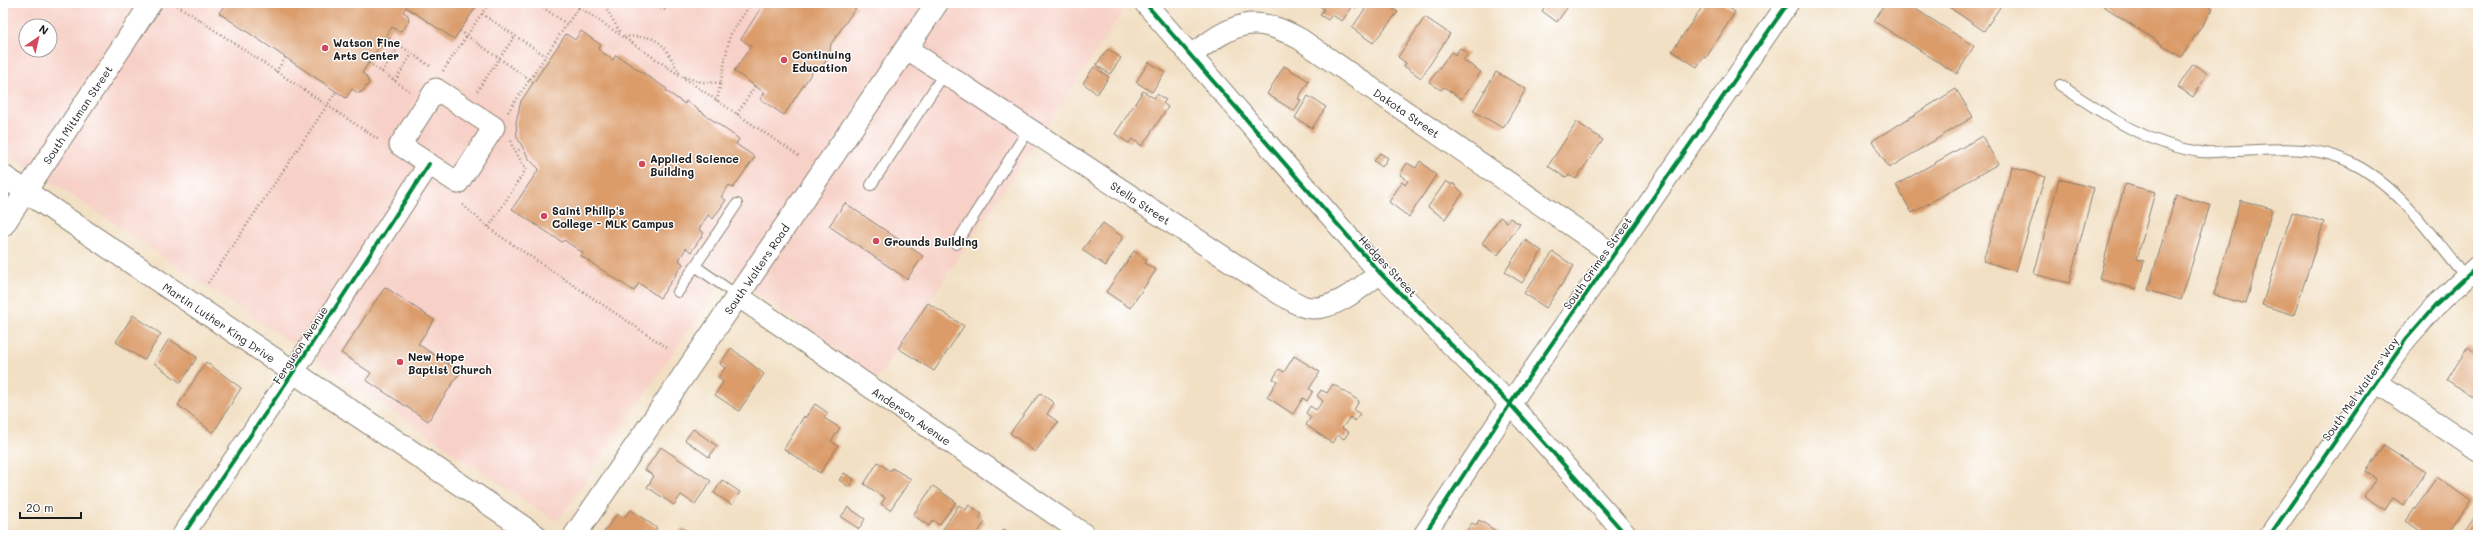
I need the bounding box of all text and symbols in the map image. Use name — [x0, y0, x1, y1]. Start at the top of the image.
north arrow — [18, 18, 58, 58]
text: N — [36, 21, 52, 38]
place label: Watson Fine Arts Center — [333, 35, 401, 63]
marker: Watson Fine Arts Center — [320, 43, 330, 53]
place label: Continuing Education — [792, 47, 851, 75]
marker: Continuing Education — [779, 55, 789, 65]
street label: South Mittman Street — [39, 62, 115, 167]
street label: Dakota Street — [1371, 85, 1443, 141]
place label: Applied Science Building — [650, 151, 739, 179]
marker: Applied Science Building — [637, 159, 647, 169]
street label: Stella Street — [1108, 177, 1174, 228]
place label: Saint Philip's College - MLK Campus — [552, 203, 674, 231]
marker: Saint Philip's College - MLK Campus — [539, 211, 549, 221]
street label: South Grimes Street — [1559, 214, 1635, 312]
street label: South Walters Road — [720, 221, 792, 317]
street label: Hedges Street — [1356, 232, 1420, 300]
place label: Grounds Building — [884, 234, 978, 249]
marker: Grounds Building — [871, 236, 881, 246]
street label: Martin Luther King Drive — [160, 279, 279, 366]
street label: Ferguson Avenue — [269, 303, 331, 387]
street label: South Mel Waiters Way — [2318, 334, 2402, 444]
place label: New Hope Baptist Church — [408, 349, 492, 377]
marker: New Hope Baptist Church — [395, 357, 405, 367]
street label: Anderson Avenue — [869, 383, 954, 448]
scale bar — [20, 494, 81, 520]
text: 20 m — [26, 499, 54, 515]

